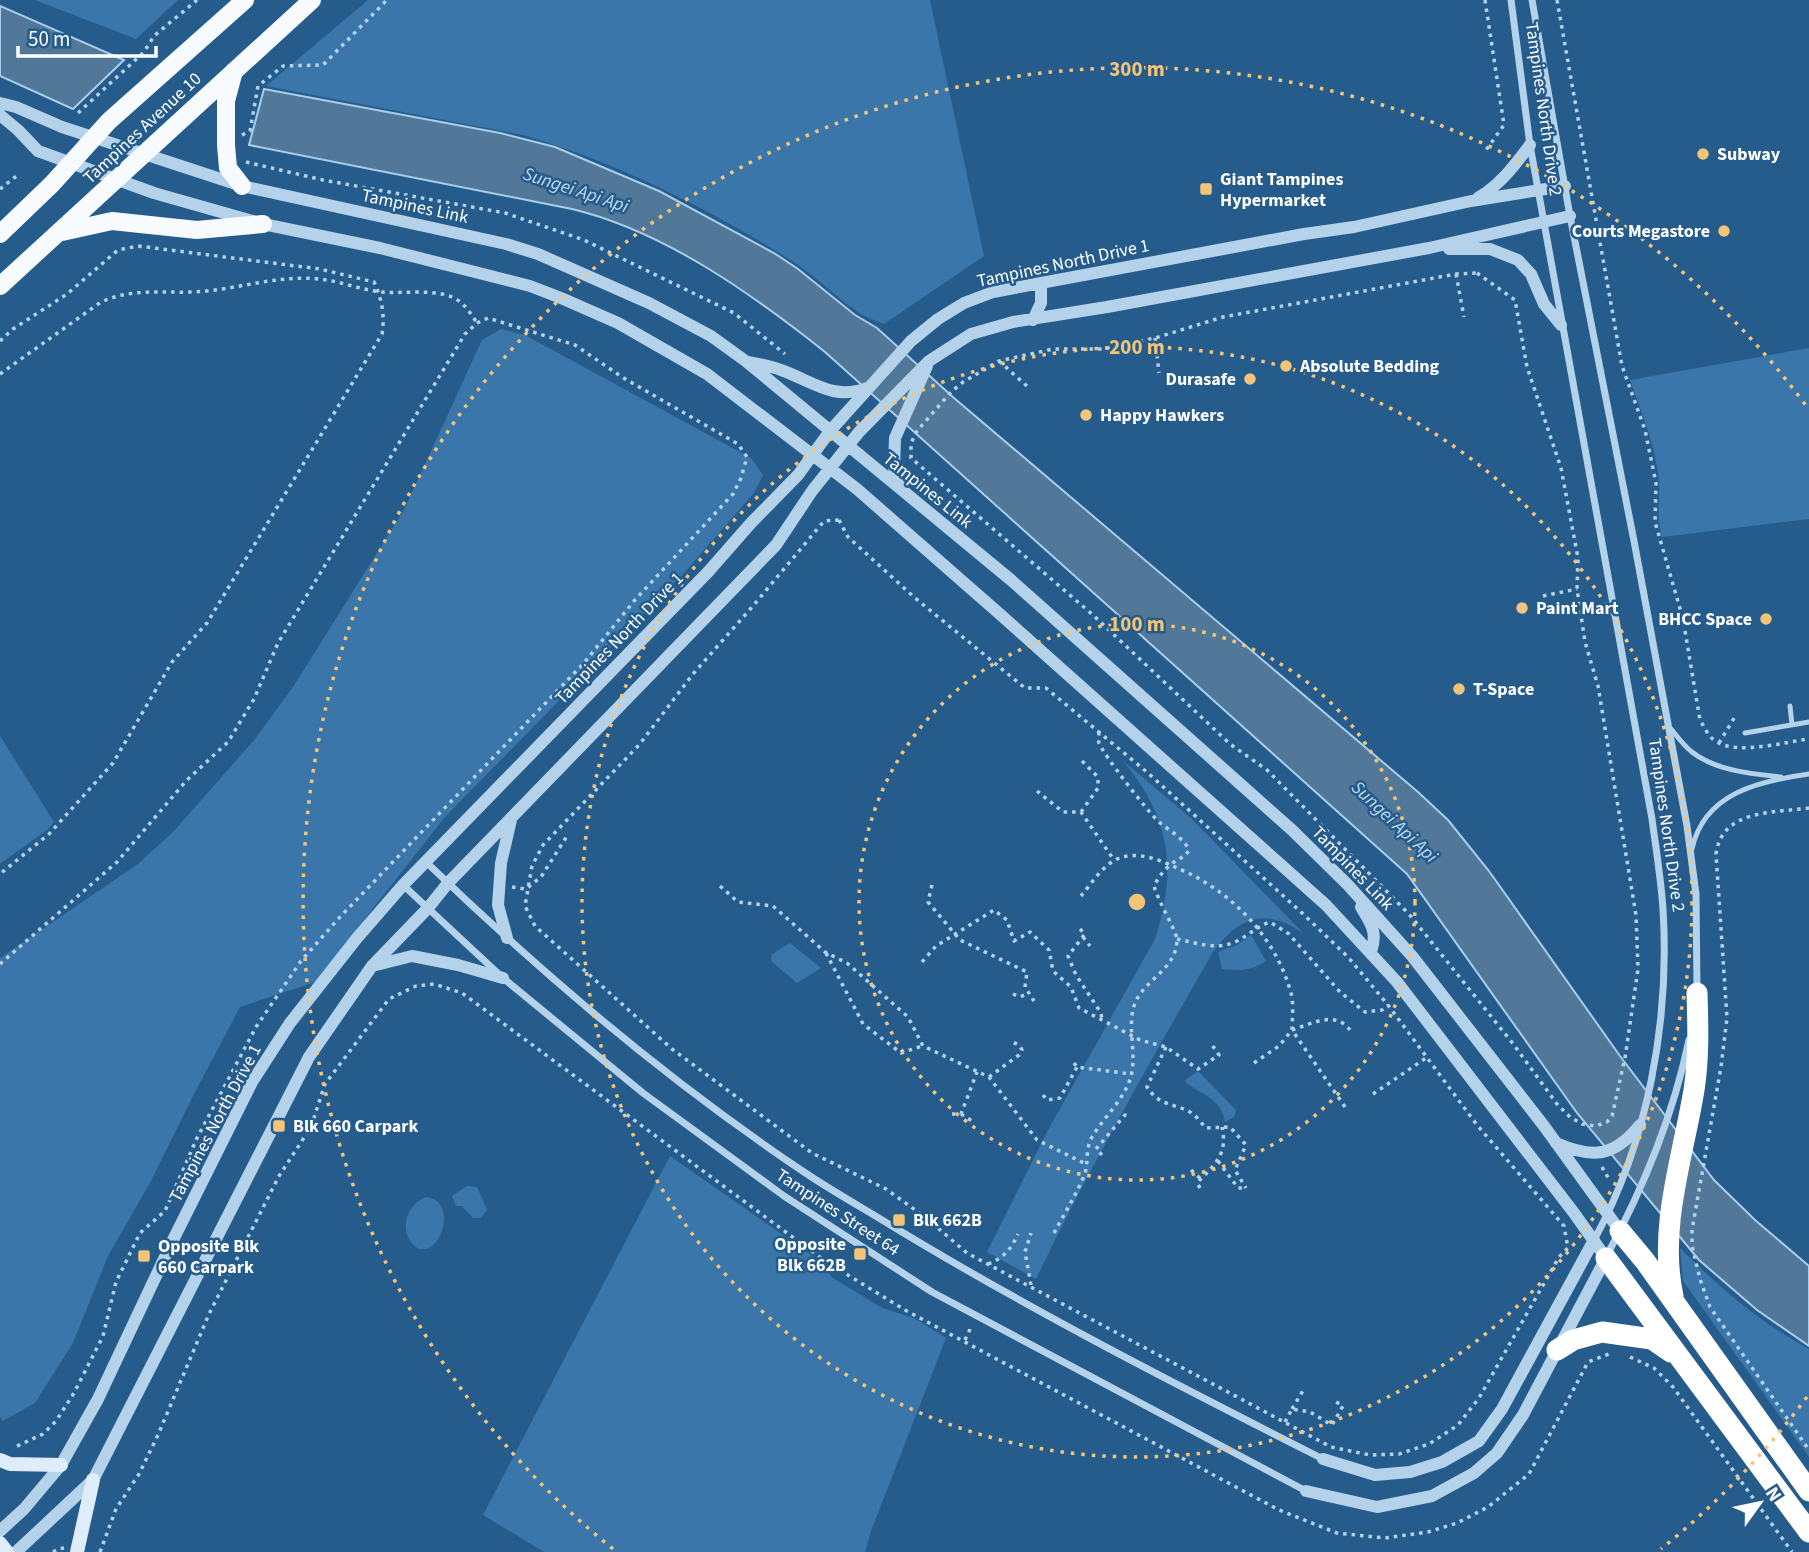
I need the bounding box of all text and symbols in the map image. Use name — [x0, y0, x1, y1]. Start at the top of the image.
scale bar — [18, 14, 156, 58]
street label: Tampines North Drive 2 — [1519, 21, 1568, 198]
text: 50 m — [28, 24, 70, 54]
text: 300 m — [1109, 54, 1165, 84]
street label: Tampines Avenue 10 — [78, 67, 207, 190]
place label: Subway — [1717, 142, 1781, 167]
marker: Subway — [1695, 146, 1711, 162]
water label: Sungei Api Api — [519, 161, 632, 220]
place label: Giant Tampines Hypermarket — [1220, 167, 1343, 213]
marker: Giant Tampines Hypermarket — [1198, 181, 1214, 197]
street label: Tampines Link — [359, 183, 471, 230]
place label: Courts Megastore — [1572, 219, 1710, 244]
marker: Courts Megastore — [1716, 223, 1732, 239]
street label: Tampines North Drive 1 — [975, 233, 1151, 294]
text: 200 m — [1109, 332, 1165, 362]
place label: Absolute Bedding — [1299, 354, 1439, 379]
marker: Absolute Bedding — [1278, 358, 1294, 374]
place label: Durasafe — [1165, 367, 1236, 392]
marker: Durasafe — [1242, 371, 1258, 387]
place label: Happy Hawkers — [1100, 403, 1224, 428]
marker: Happy Hawkers — [1078, 407, 1094, 423]
street label: Tampines Link — [878, 446, 978, 534]
street label: Tampines North Drive 1 — [549, 567, 689, 710]
place label: Paint Mart — [1536, 596, 1619, 621]
marker: Paint Mart — [1514, 600, 1530, 616]
place label: BHCC Space — [1658, 607, 1752, 632]
text: 100 m — [1109, 609, 1165, 639]
marker: BHCC Space — [1758, 611, 1774, 627]
place label: T-Space — [1473, 677, 1534, 702]
marker: T-Space — [1451, 681, 1467, 697]
street label: Tampines North Drive 2 — [1642, 737, 1691, 914]
water label: Sungei Api Api — [1345, 775, 1444, 870]
street label: Tampines Link — [1306, 821, 1399, 916]
centre of rings — [1125, 890, 1149, 914]
street label: Tampines North Drive 1 — [163, 1040, 268, 1207]
place label: Blk 660 Carpark — [293, 1114, 419, 1139]
marker: Blk 660 Carpark — [271, 1118, 287, 1134]
street label: Tampines Street 64 — [771, 1163, 905, 1262]
place label: Blk 662B — [913, 1208, 982, 1233]
marker: Blk 662B — [891, 1212, 907, 1228]
place label: Opposite Blk 662B — [774, 1232, 846, 1278]
place label: Opposite Blk 660 Carpark — [158, 1234, 259, 1280]
marker: Opposite Blk 662B — [852, 1246, 868, 1262]
marker: Opposite Blk 660 Carpark — [136, 1248, 152, 1264]
north arrow — [1725, 1468, 1795, 1538]
text: N — [1758, 1482, 1788, 1507]

